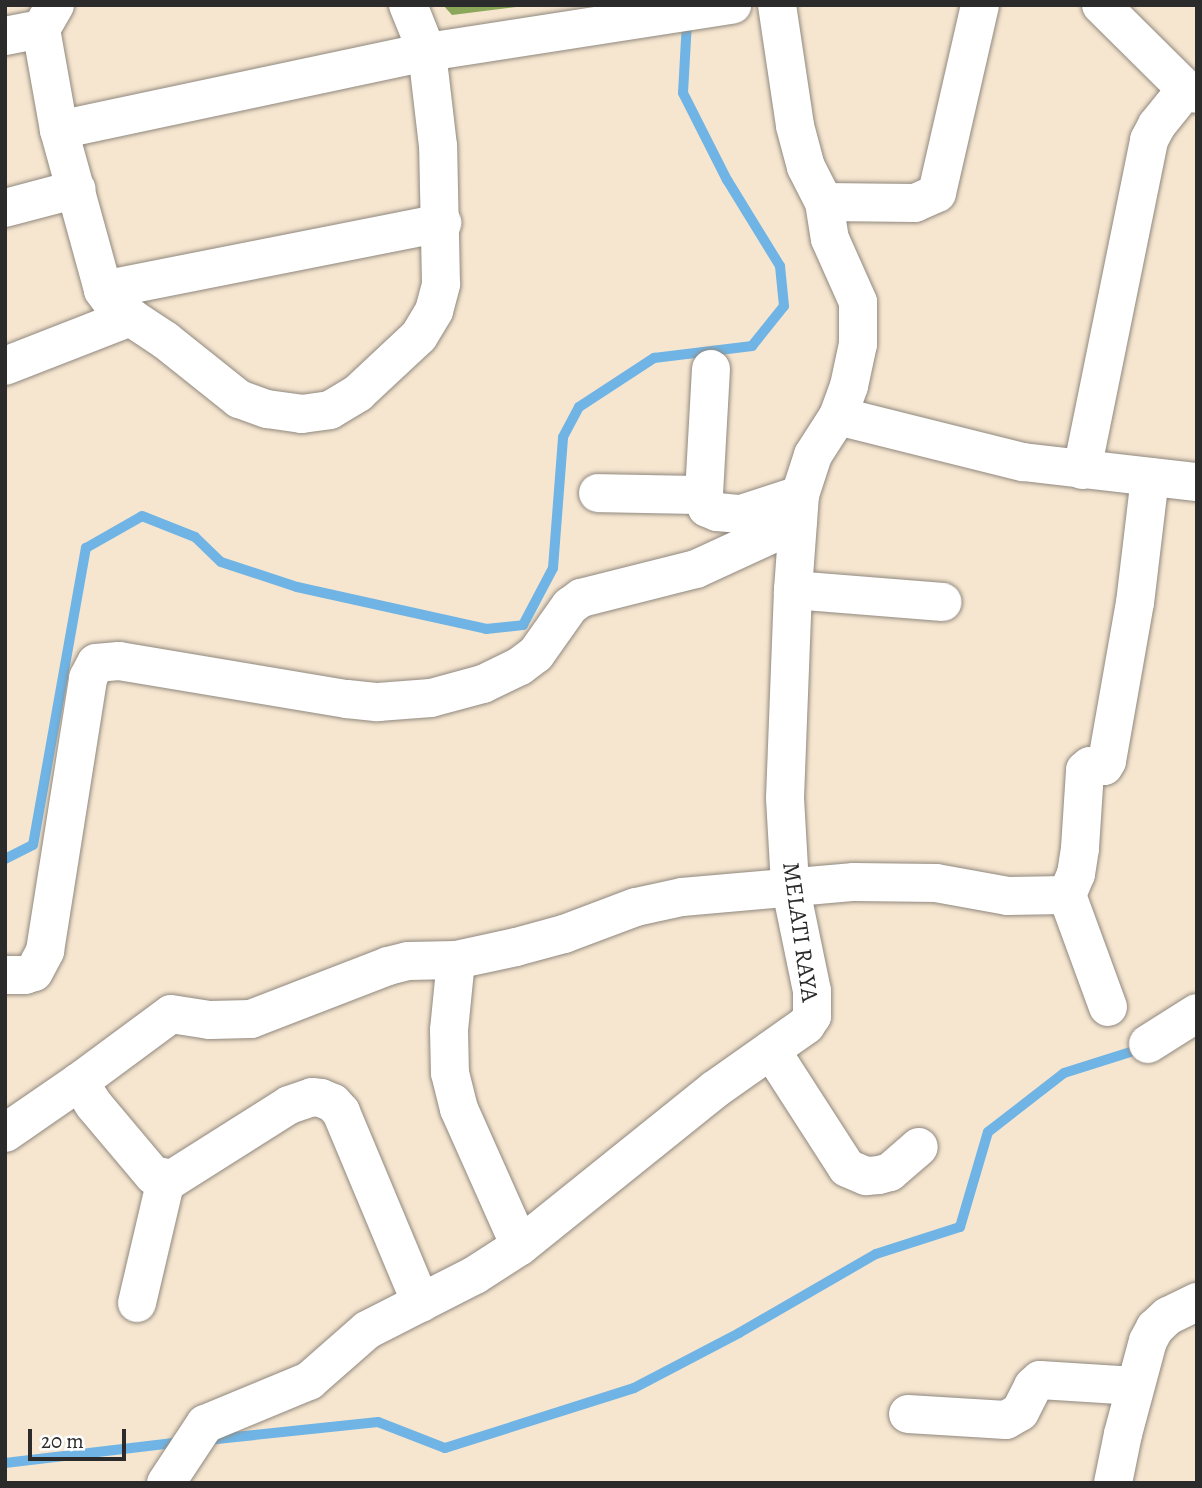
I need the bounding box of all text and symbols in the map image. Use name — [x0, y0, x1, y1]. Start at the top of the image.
street label: MELATI RAYA — [776, 860, 824, 1004]
scale bar — [32, 1414, 130, 1458]
text: 20 m — [41, 1427, 84, 1455]

